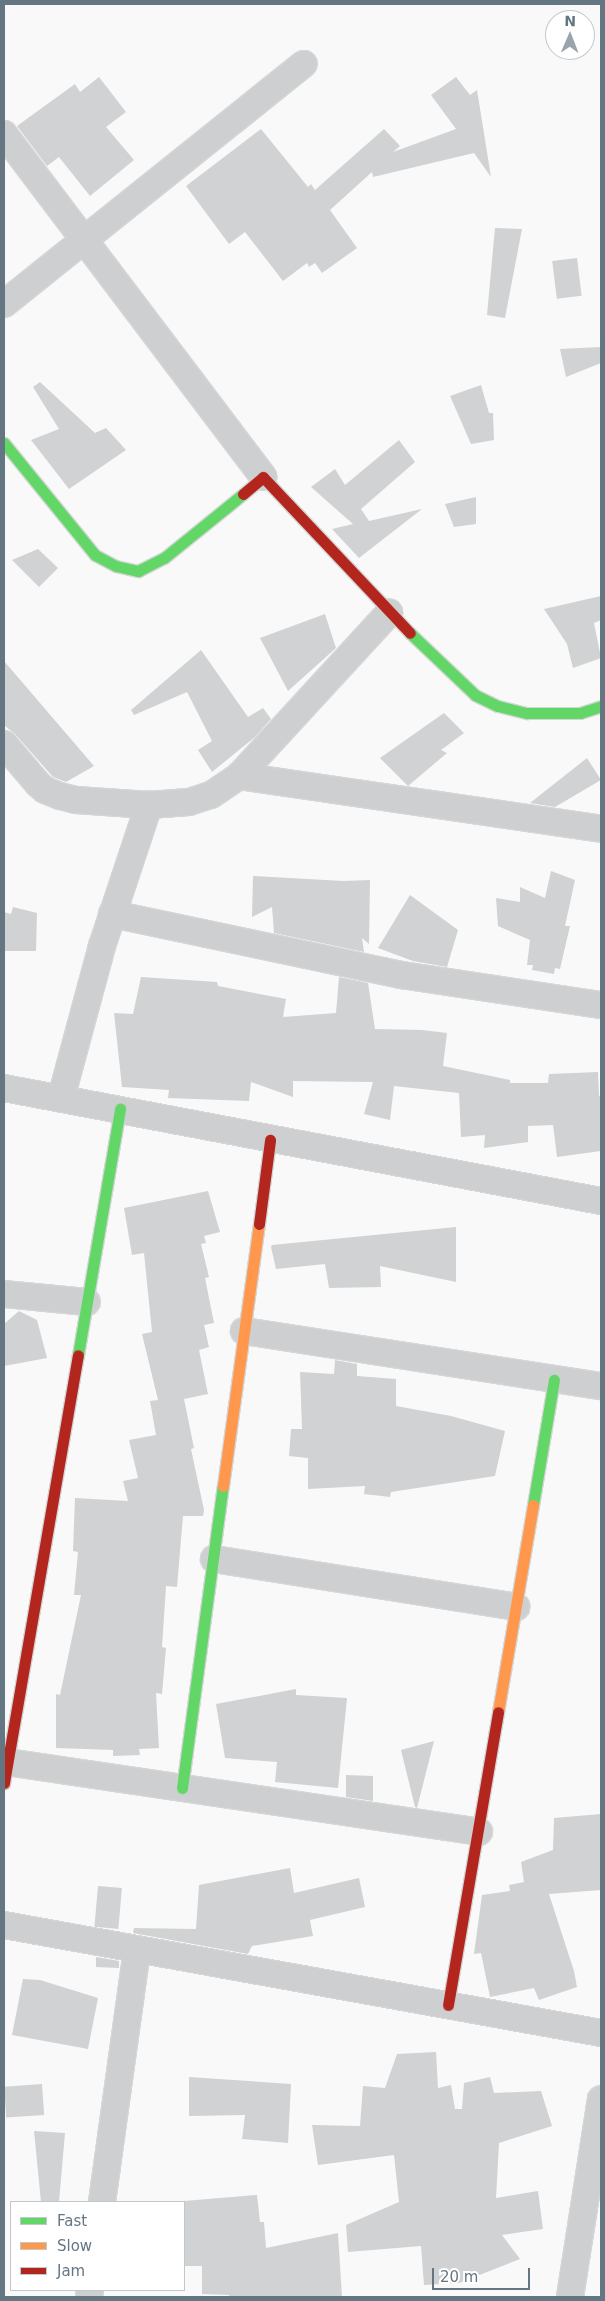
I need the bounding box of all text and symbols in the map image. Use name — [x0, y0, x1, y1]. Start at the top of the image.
north arrow — [545, 10, 595, 60]
text: N — [564, 13, 576, 29]
legend — [10, 2201, 185, 2291]
text: Fast — [57, 2212, 87, 2230]
text: Slow — [57, 2237, 92, 2255]
scale bar — [435, 2258, 532, 2290]
text: Jam — [57, 2262, 85, 2280]
text: 20 m — [440, 2268, 478, 2286]

